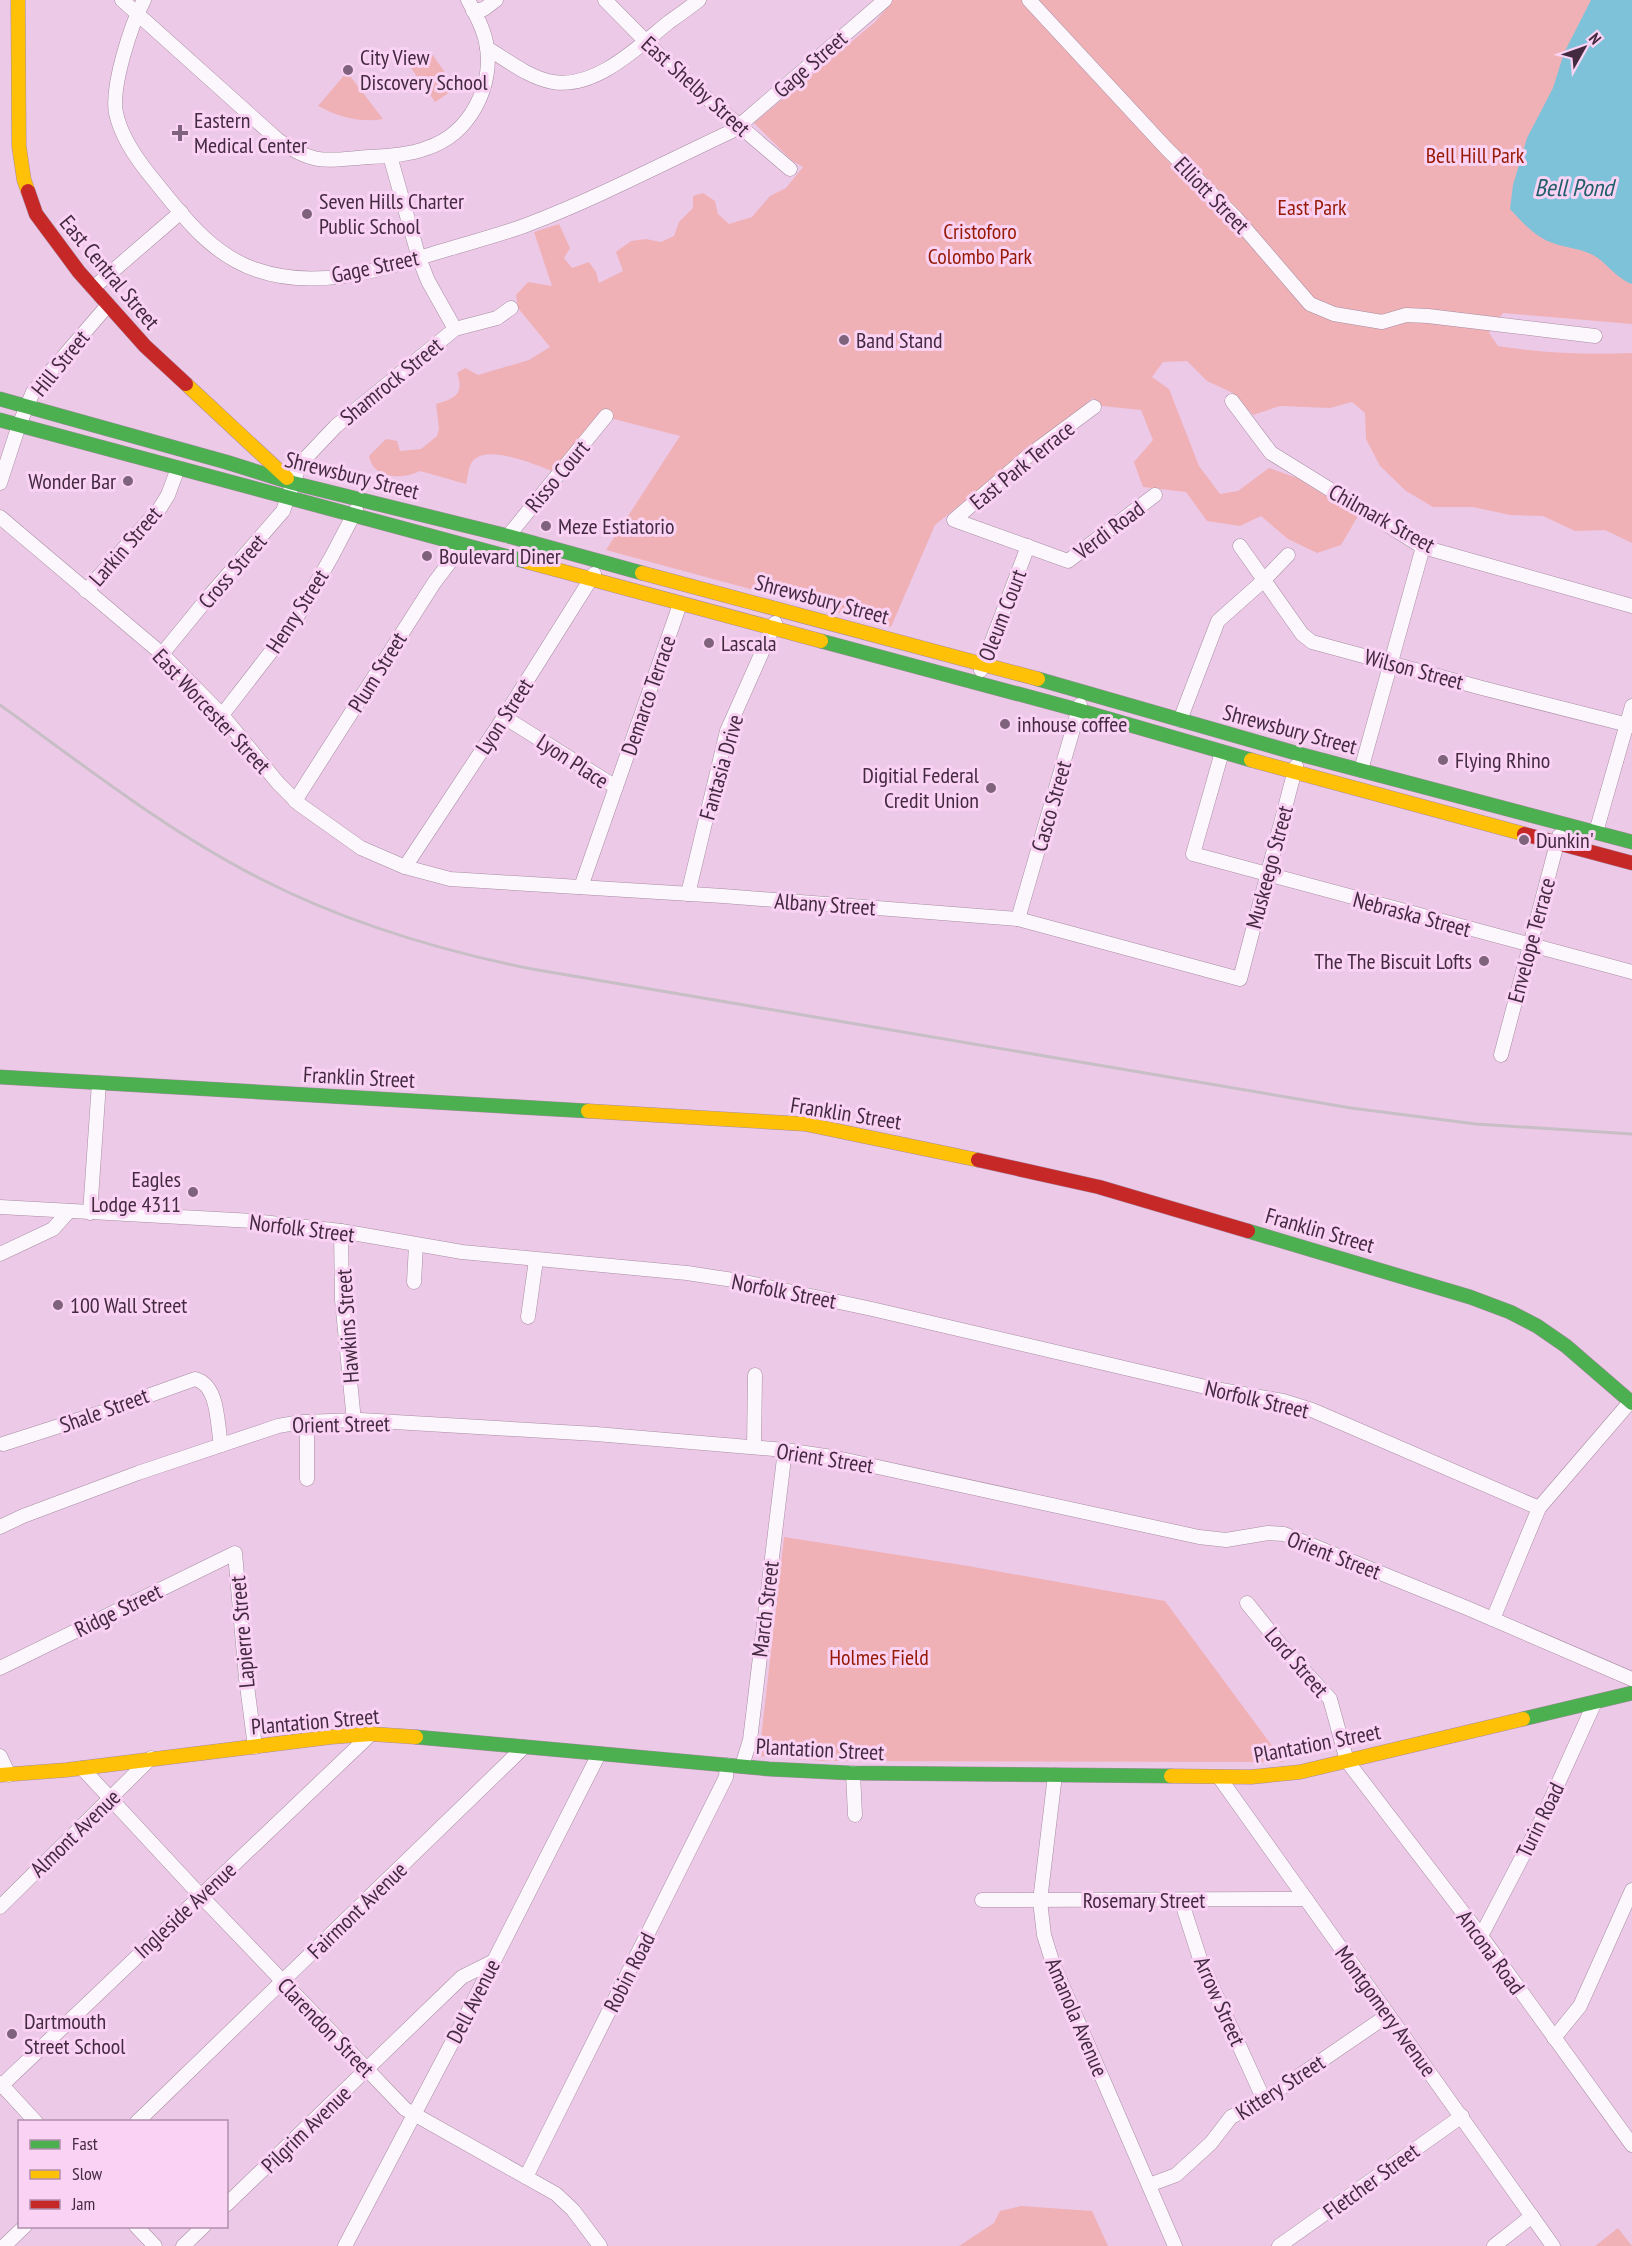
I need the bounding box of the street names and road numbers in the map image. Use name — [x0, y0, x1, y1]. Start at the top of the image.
street label: Gage Street — [767, 24, 853, 104]
street label: East Shelby Street — [636, 30, 756, 142]
street label: Elliott Street — [1168, 151, 1256, 239]
street label: East Central Street — [54, 209, 166, 335]
street label: Gage Street — [329, 243, 421, 289]
street label: Hill Street — [25, 324, 95, 402]
street label: Shamrock Street — [334, 331, 448, 431]
street label: East Park Terrace — [964, 414, 1080, 516]
street label: Risso Court — [519, 434, 595, 518]
street label: Shrewsbury Street — [282, 445, 422, 505]
street label: Chilmark Street — [1324, 477, 1440, 559]
street label: Verdi Road — [1068, 495, 1150, 566]
street label: Larkin Street — [83, 500, 167, 592]
street label: Cross Street — [192, 528, 272, 614]
street label: Henry Street — [260, 564, 334, 658]
street label: Oleum Court — [972, 565, 1032, 665]
street label: Shrewsbury Street — [752, 568, 892, 630]
street label: Plum Street — [342, 627, 412, 717]
street label: Demarco Terrace — [614, 631, 682, 759]
street label: Wilson Street — [1361, 642, 1467, 696]
street label: East Worcester Street — [147, 643, 277, 779]
street label: Lyon Street — [469, 673, 539, 759]
street label: Shrewsbury Street — [1220, 698, 1360, 760]
street label: Fantasia Drive — [693, 711, 749, 823]
street label: Lyon Place — [532, 727, 614, 795]
street label: Casco Street — [1025, 757, 1077, 855]
street label: Muskeego Street — [1239, 802, 1299, 932]
street label: Envelope Terrace — [1501, 874, 1561, 1006]
street label: Nebraska Street — [1350, 885, 1474, 943]
street label: Albany Street — [773, 886, 877, 922]
street label: Franklin Street — [302, 1060, 416, 1094]
street label: Franklin Street — [789, 1090, 903, 1136]
street label: Franklin Street — [1262, 1201, 1378, 1259]
street label: Norfolk Street — [248, 1208, 356, 1248]
street label: Norfolk Street — [729, 1267, 839, 1315]
street label: Hawkins Street — [329, 1268, 365, 1384]
street label: Norfolk Street — [1202, 1373, 1312, 1425]
street label: Shale Street — [56, 1381, 152, 1439]
street label: Orient Street — [292, 1409, 390, 1439]
street label: Orient Street — [774, 1437, 876, 1479]
street label: Orient Street — [1283, 1524, 1385, 1586]
street label: March Street — [745, 1559, 785, 1659]
street label: Lapierre Street — [223, 1575, 261, 1689]
street label: Ridge Street — [70, 1577, 166, 1643]
street label: Lord Street — [1259, 1621, 1335, 1703]
street label: Plantation Street — [250, 1701, 380, 1741]
street label: Plantation Street — [1251, 1717, 1383, 1769]
street label: Plantation Street — [755, 1732, 885, 1766]
street label: Turin Road — [1510, 1778, 1570, 1862]
street label: Almont Avenue — [24, 1783, 126, 1883]
street label: Fairmont Avenue — [301, 1855, 413, 1965]
street label: Ingleside Avenue — [128, 1856, 242, 1964]
street label: Rosemary Street — [1083, 1886, 1205, 1914]
street label: Ancona Road — [1451, 1904, 1531, 2000]
street label: Robin Road — [597, 1928, 661, 2016]
street label: Montgomery Avenue — [1329, 1940, 1443, 2082]
street label: Arrow Street — [1188, 1952, 1252, 2050]
street label: Amanola Avenue — [1039, 1953, 1115, 2081]
street label: Dell Avenue — [440, 1954, 506, 2048]
street label: Clarendon Street — [272, 1971, 380, 2083]
street label: Kittery Street — [1230, 2048, 1330, 2126]
street label: Pilgrim Avenue — [255, 2079, 357, 2179]
street label: Fletcher Street — [1317, 2137, 1425, 2225]

